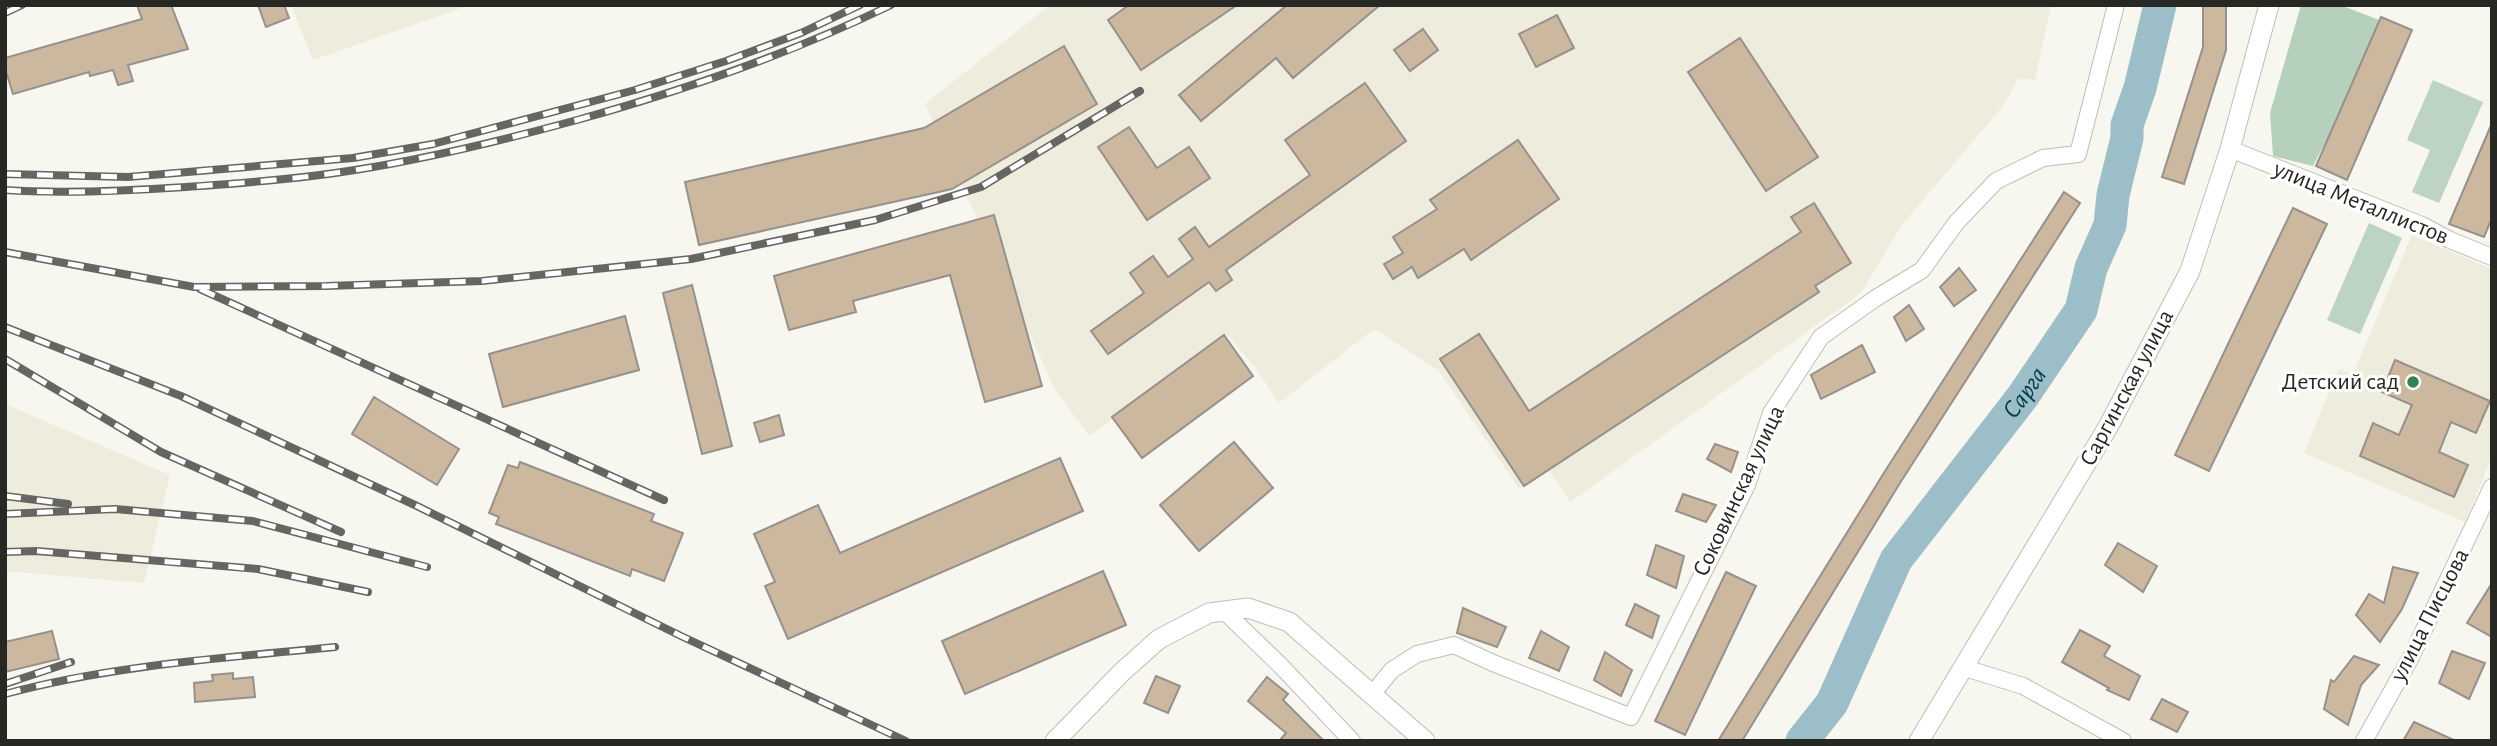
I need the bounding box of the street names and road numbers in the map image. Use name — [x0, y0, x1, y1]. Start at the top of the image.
street label: улица Металлистов — [2269, 157, 2452, 249]
street label: Саргинская улица — [2076, 306, 2178, 470]
street label: Соковинская улица — [1689, 402, 1789, 580]
street label: улица Писцова — [2386, 545, 2474, 686]

